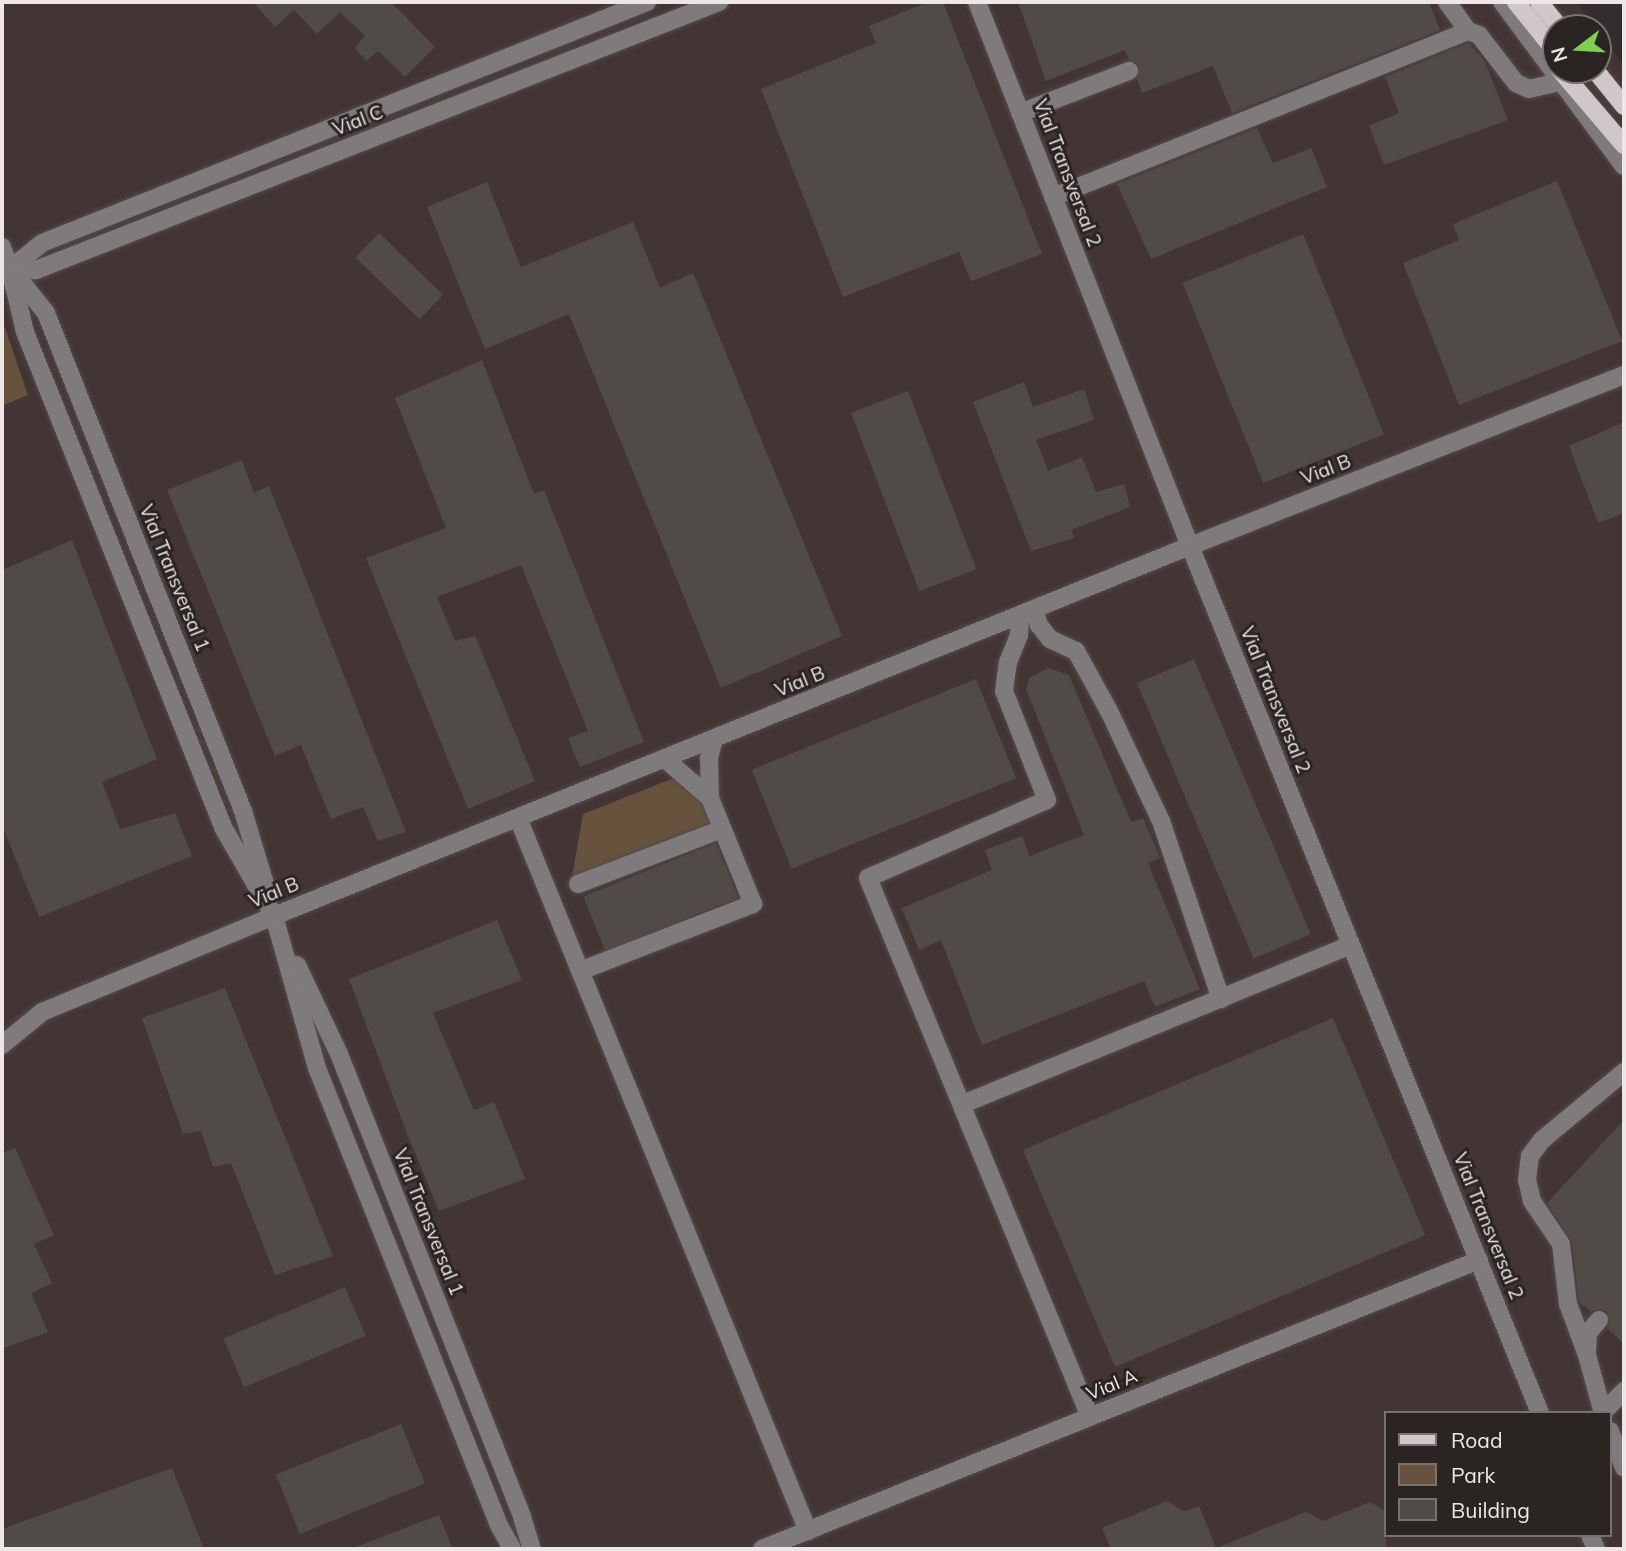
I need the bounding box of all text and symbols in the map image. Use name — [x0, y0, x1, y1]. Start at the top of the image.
north arrow — [1542, 14, 1612, 84]
text: N — [1545, 44, 1572, 65]
street label: Vial Transversal 2 — [1028, 96, 1106, 250]
street label: Vial C — [330, 101, 386, 141]
street label: Vial B — [1298, 450, 1354, 490]
street label: Vial Transversal 1 — [134, 501, 214, 655]
street label: Vial Transversal 2 — [1235, 623, 1315, 777]
street label: Vial B — [772, 662, 828, 702]
street label: Vial B — [246, 873, 302, 913]
street label: Vial Transversal 1 — [388, 1145, 468, 1299]
street label: Vial Transversal 2 — [1448, 1149, 1528, 1303]
street label: Vial A — [1083, 1365, 1141, 1405]
legend — [1384, 1411, 1612, 1537]
text: Road — [1451, 1427, 1502, 1453]
text: Park — [1451, 1462, 1495, 1488]
text: Building — [1451, 1497, 1530, 1523]

